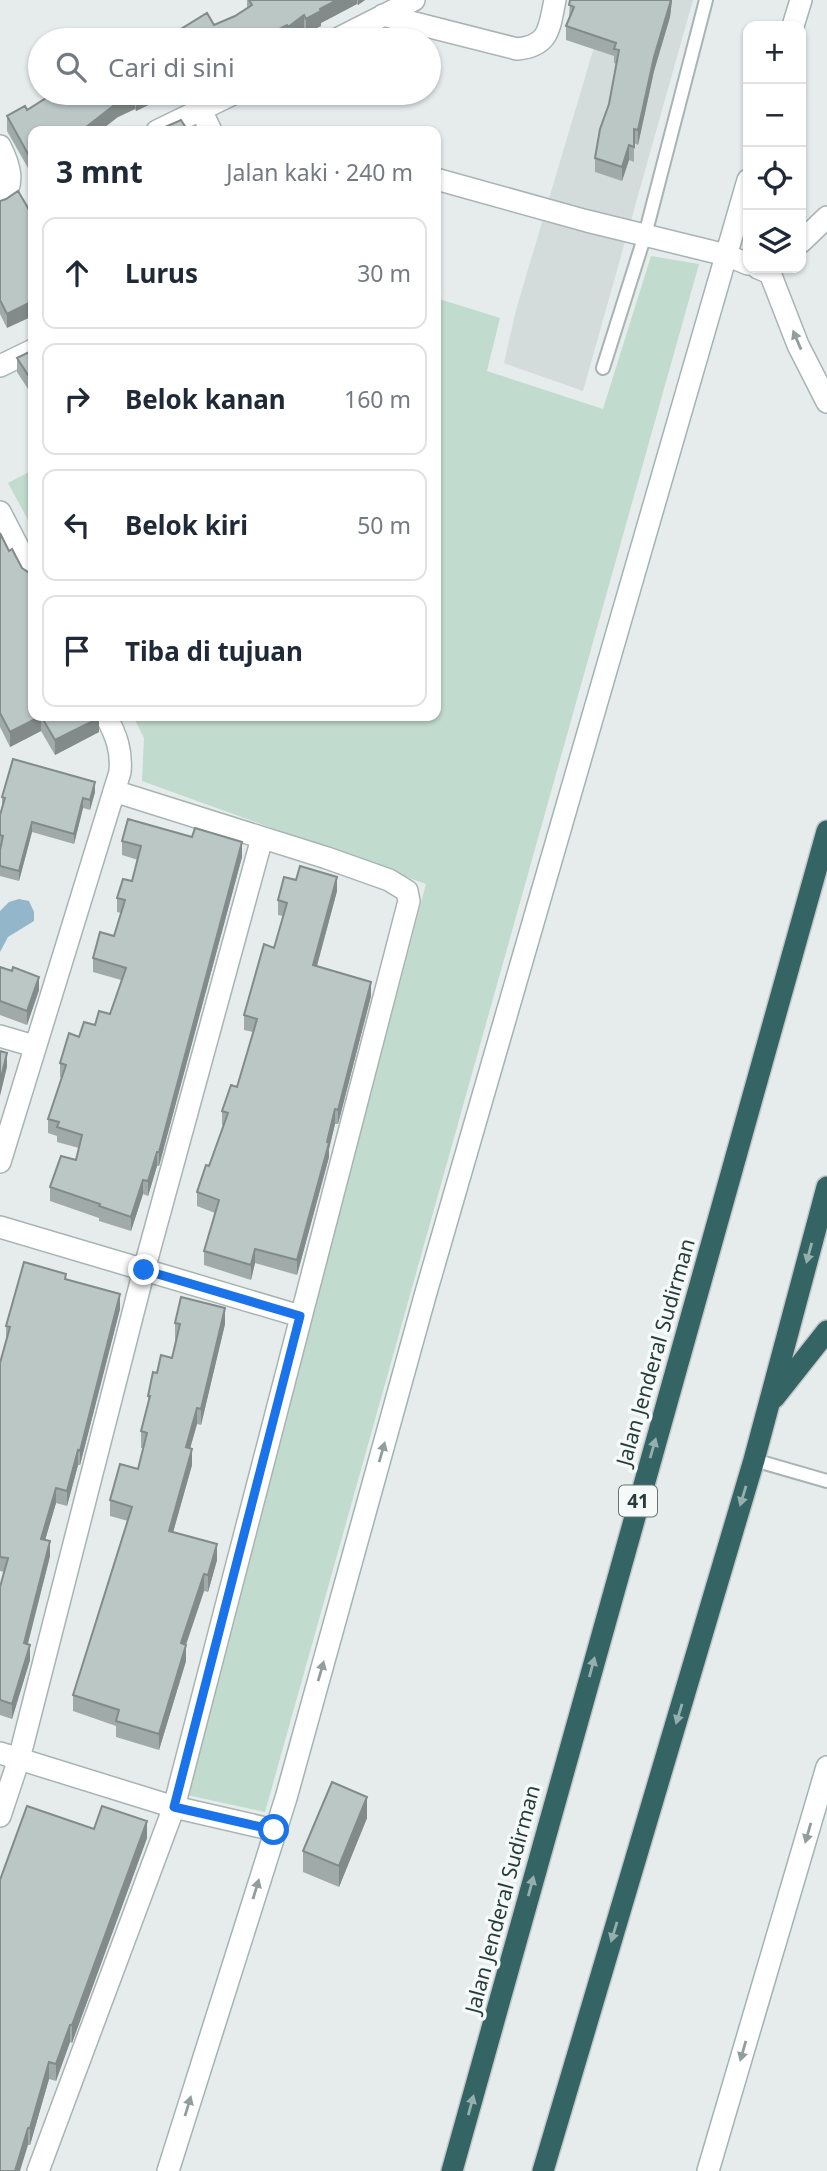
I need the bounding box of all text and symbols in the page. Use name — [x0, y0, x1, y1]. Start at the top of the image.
map controls — [743, 21, 806, 273]
button: + — [743, 21, 806, 84]
search box — [28, 28, 441, 105]
icon: search — [52, 48, 90, 86]
text: Cari di sini — [108, 49, 235, 85]
button: − — [743, 84, 806, 147]
button: locate — [743, 147, 806, 210]
text: 3 mnt — [56, 151, 143, 192]
text: Jalan kaki · 240 m — [226, 156, 413, 188]
button: layers — [743, 210, 806, 273]
icon: ahead — [58, 254, 96, 292]
text: Lurus — [125, 255, 198, 291]
text: 30 m — [357, 257, 411, 289]
one-way arrow — [791, 330, 802, 351]
icon: right — [58, 380, 96, 418]
text: Belok kanan — [125, 381, 286, 417]
text: 160 m — [344, 383, 411, 415]
icon: left — [58, 506, 96, 544]
text: Belok kiri — [125, 507, 248, 543]
text: 50 m — [357, 509, 411, 541]
icon: arrive — [58, 632, 96, 670]
text: Tiba di tujuan — [125, 633, 303, 669]
street label: Jalan Jenderal Sudirman — [609, 1235, 701, 1471]
one-way arrow — [803, 1242, 814, 1264]
route end — [128, 1254, 159, 1285]
one-way arrow — [648, 1436, 659, 1458]
one-way arrow — [377, 1440, 388, 1462]
road number: 41 — [619, 1485, 657, 1516]
one-way arrow — [738, 1486, 748, 1507]
one-way arrow — [587, 1655, 598, 1677]
one-way arrow — [317, 1660, 327, 1681]
one-way arrow — [673, 1704, 683, 1725]
street label: Jalan Jenderal Sudirman — [458, 1782, 546, 2018]
route start — [258, 1814, 289, 1845]
one-way arrow — [802, 1823, 812, 1844]
one-way arrow — [527, 1875, 537, 1896]
one-way arrow — [251, 1878, 262, 1899]
one-way arrow — [608, 1922, 618, 1943]
one-way arrow — [738, 2041, 748, 2062]
one-way arrow — [466, 2094, 476, 2115]
one-way arrow — [184, 2095, 194, 2116]

